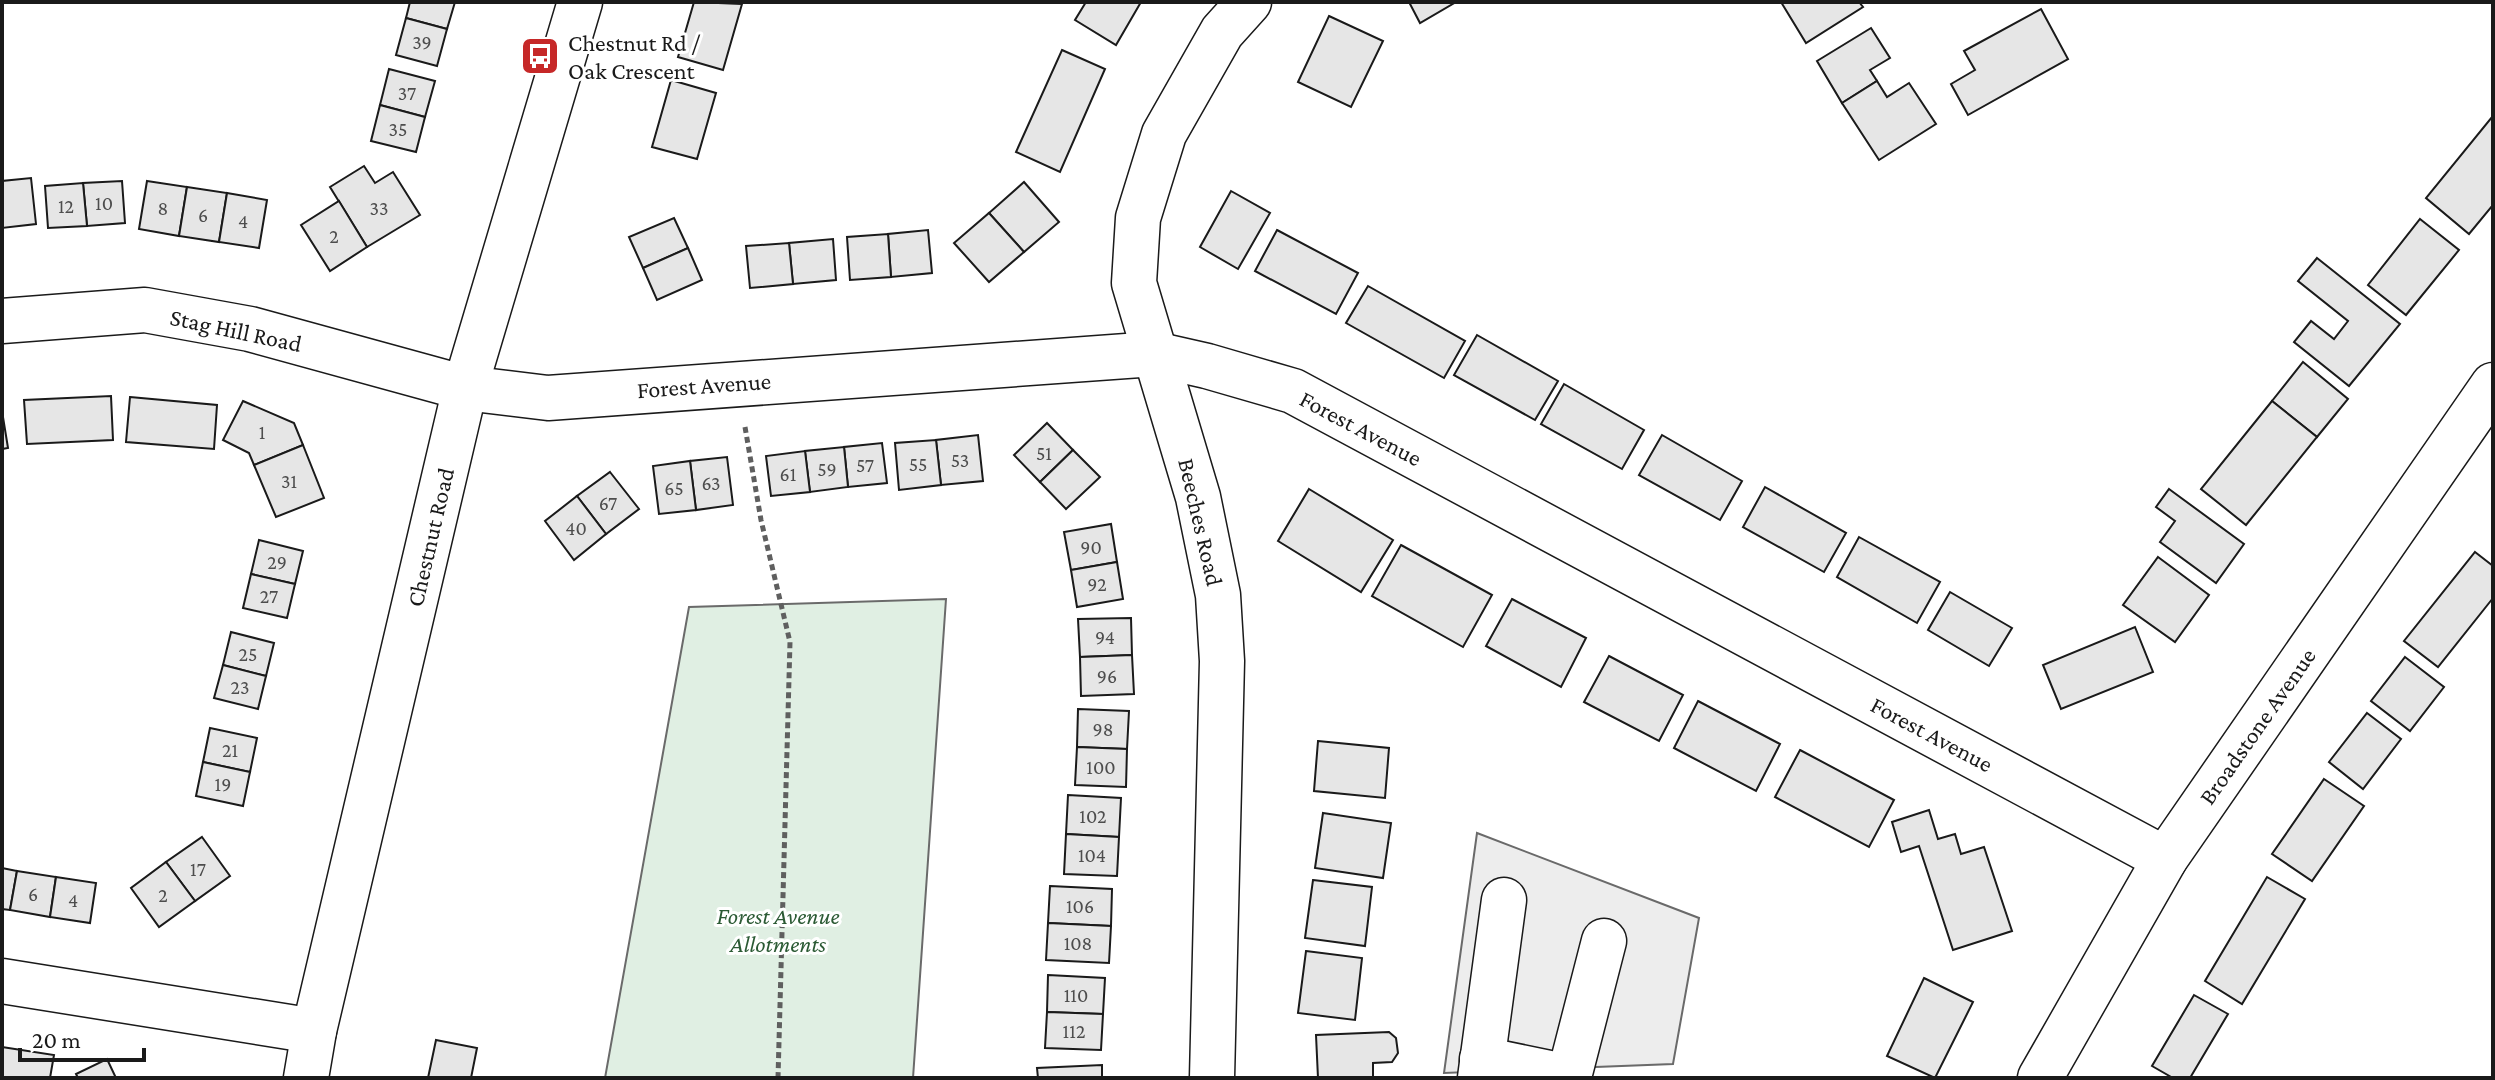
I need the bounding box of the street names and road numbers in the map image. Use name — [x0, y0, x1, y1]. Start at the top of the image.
street label: Stag Hill Road — [168, 303, 305, 357]
street label: Forest Avenue — [636, 367, 772, 403]
street label: Forest Avenue — [1295, 385, 1427, 471]
street label: Beeches Road — [1173, 456, 1229, 589]
street label: Chestnut Road — [401, 465, 459, 609]
street label: Broadstone Avenue — [2193, 643, 2321, 809]
street label: Forest Avenue — [1866, 691, 1998, 777]

